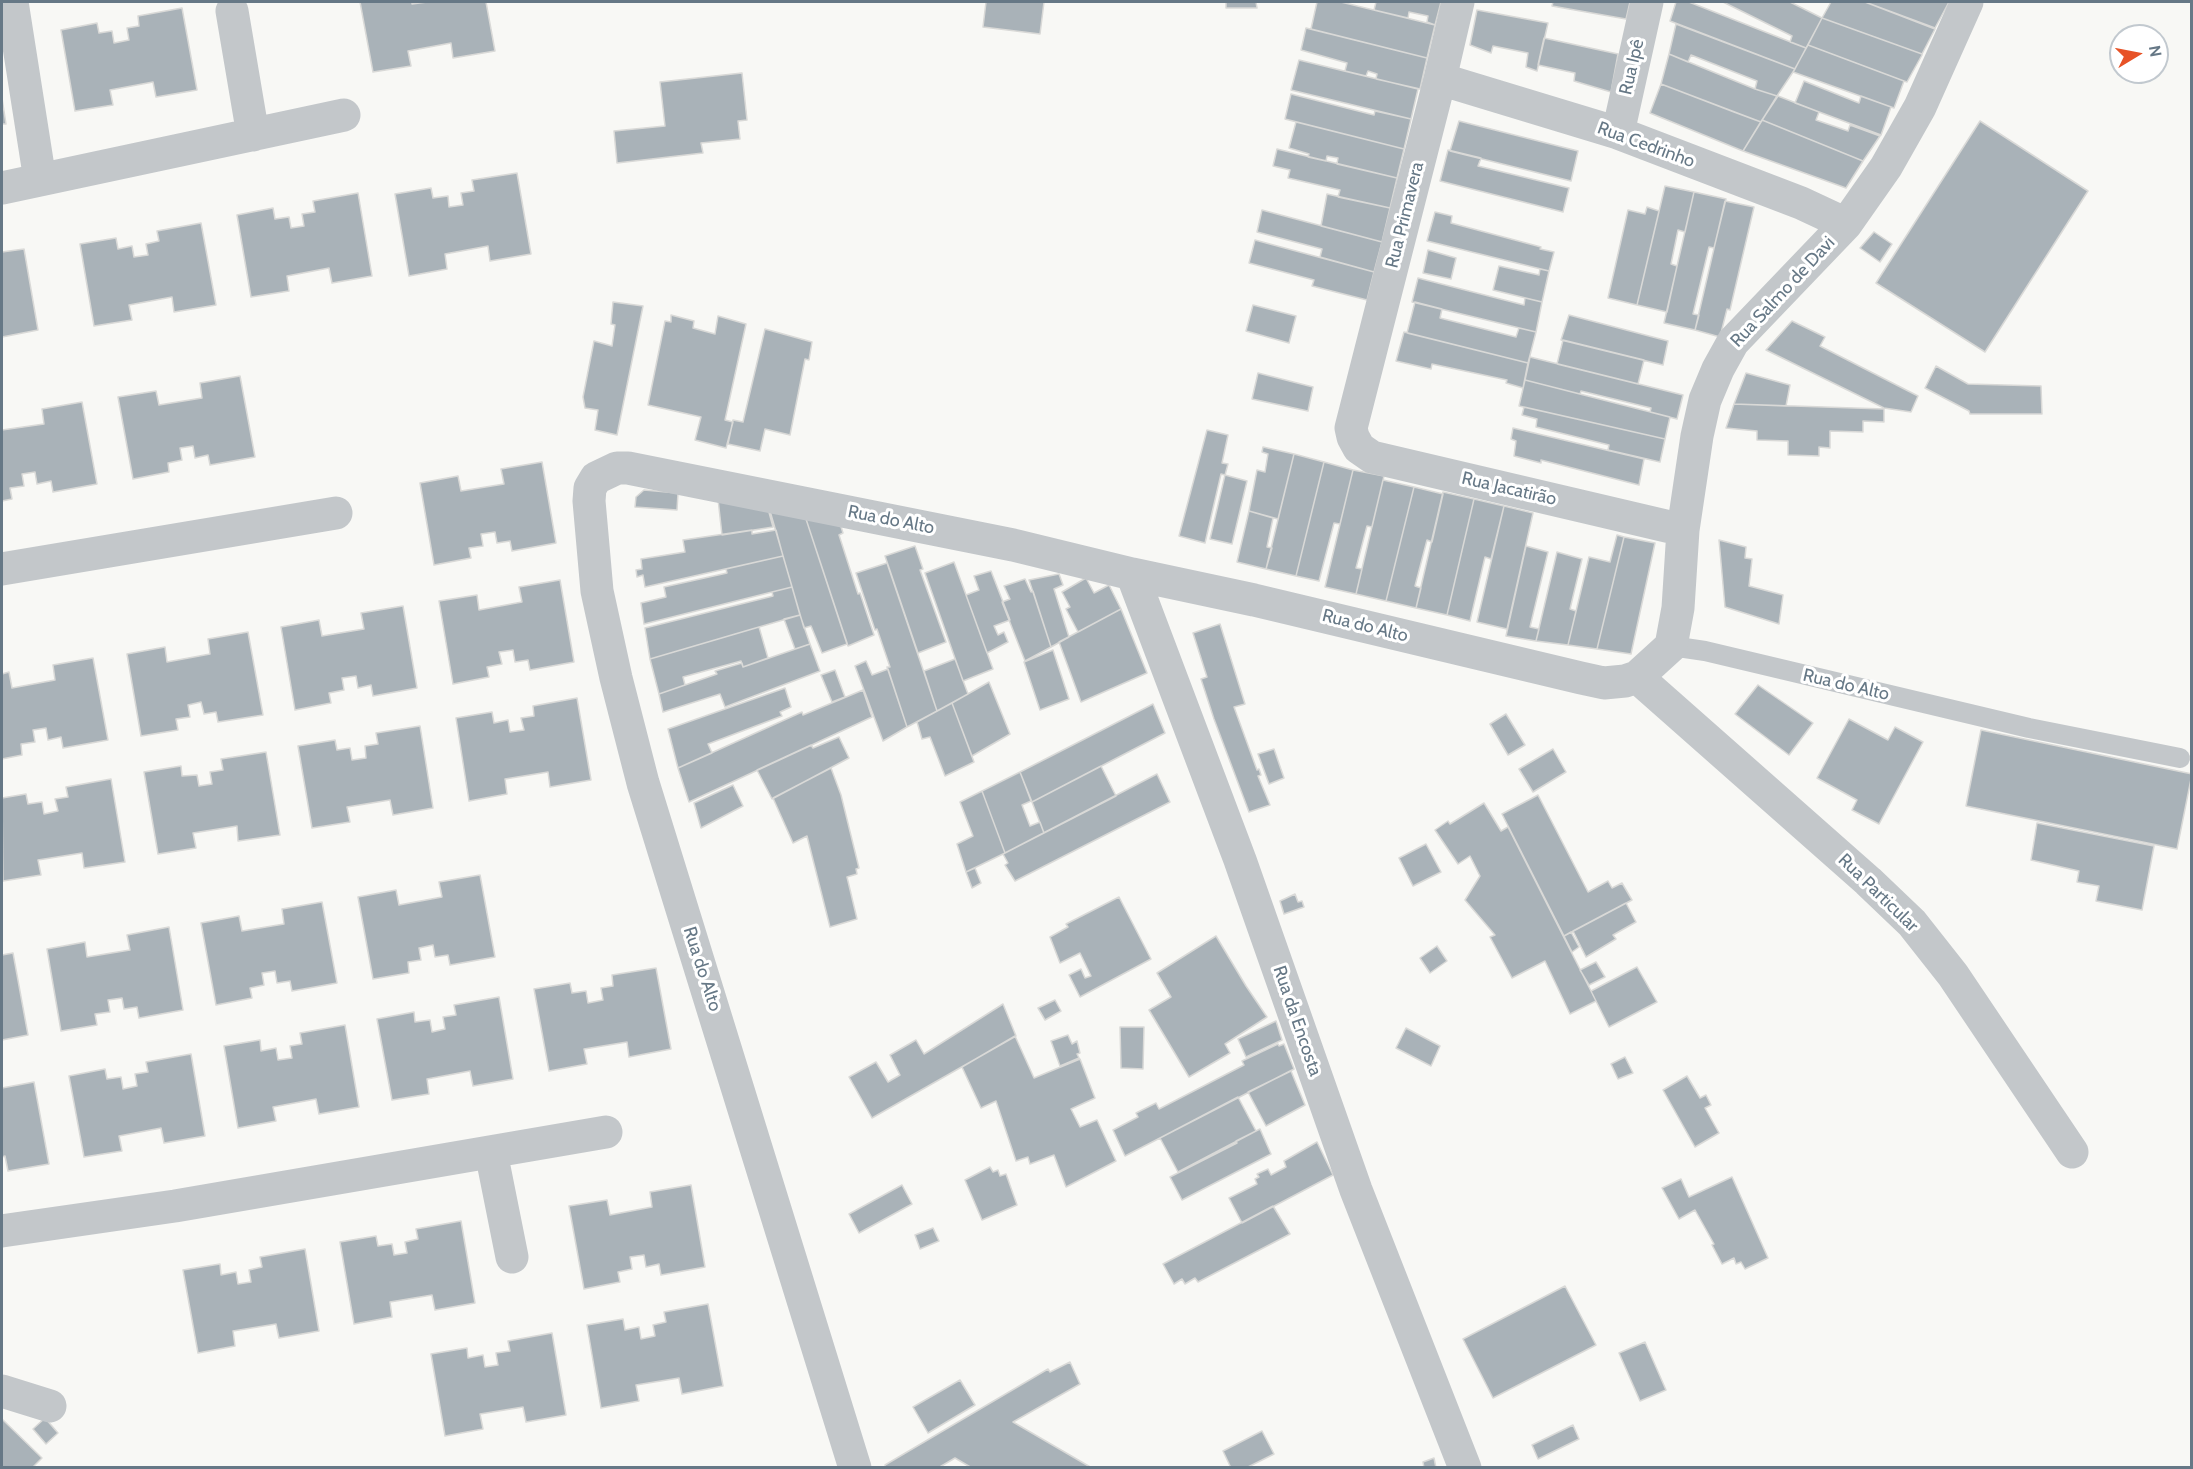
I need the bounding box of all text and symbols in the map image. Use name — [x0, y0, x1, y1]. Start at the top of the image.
north arrow — [2109, 24, 2169, 84]
street label: Rua Ipê — [1615, 37, 1649, 97]
text: N — [2145, 44, 2166, 58]
street label: Rua Cedrinho — [1594, 117, 1698, 173]
street label: Rua Primavera — [1381, 160, 1429, 270]
street label: Rua Salmo de Davi — [1726, 232, 1840, 352]
street label: Rua Jacatirão — [1460, 468, 1558, 510]
street label: Rua do Alto — [846, 501, 936, 539]
street label: Rua do Alto — [1320, 605, 1410, 647]
street label: Rua do Alto — [1801, 665, 1891, 705]
street label: Rua Particular — [1833, 849, 1923, 937]
street label: Rua do Alto — [678, 924, 726, 1014]
street label: Rua da Encosta — [1268, 963, 1326, 1079]

